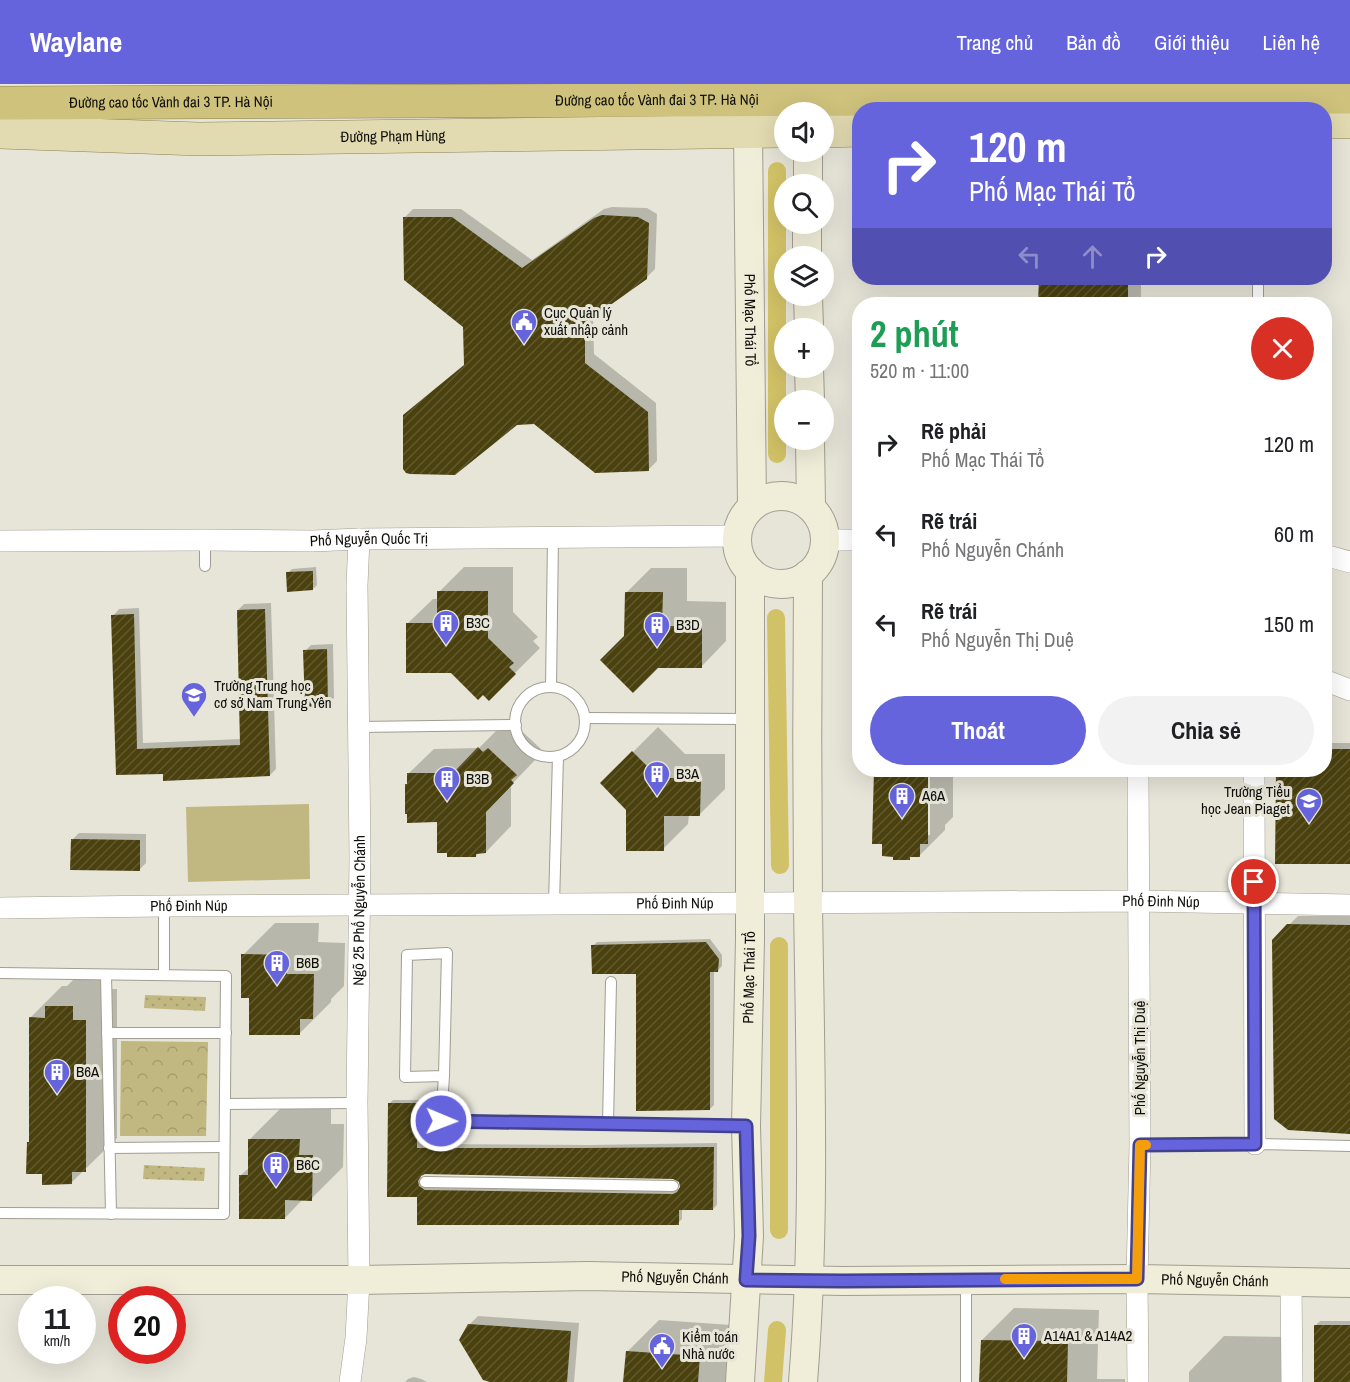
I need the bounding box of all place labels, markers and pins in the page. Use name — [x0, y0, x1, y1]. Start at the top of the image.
place label: Cục Quản lý xuất nhập cảnh — [544, 302, 628, 340]
public building icon: Cục Quản lý xuất nhập cảnh — [509, 307, 539, 345]
building icon: B3C — [431, 608, 461, 646]
building icon: B3D — [642, 610, 672, 648]
place label: B3C — [466, 612, 490, 633]
place label: B3D — [676, 614, 700, 635]
place label: Trường Trung học cơ sở Nam Trung Yên — [214, 675, 332, 713]
school or university icon: Trường Trung học cơ sở Nam Trung Yên — [179, 680, 209, 718]
building icon: B3A — [642, 759, 672, 797]
place label: B3A — [676, 763, 700, 784]
building icon: B3B — [432, 764, 462, 802]
place label: B3B — [466, 768, 489, 789]
building icon: A6A — [887, 781, 917, 819]
place label: Trường Tiểu học Jean Piaget — [1201, 781, 1291, 819]
place label: A6A — [921, 785, 946, 806]
school or university icon: Trường Tiểu học Jean Piaget — [1294, 786, 1324, 824]
pin — [1228, 856, 1279, 907]
building icon: B6B — [262, 948, 292, 986]
place label: B6B — [296, 952, 319, 973]
building icon: B6A — [42, 1057, 72, 1095]
place label: B6A — [76, 1061, 100, 1082]
building icon: B6C — [261, 1150, 291, 1188]
place label: B6C — [296, 1154, 320, 1175]
building icon: A14A1 & A14A2 — [1009, 1321, 1039, 1359]
place label: A14A1 & A14A2 — [1043, 1325, 1132, 1346]
place label: Kiểm toán Nhà nước — [682, 1326, 738, 1364]
public building icon: Kiểm toán Nhà nước — [647, 1331, 677, 1369]

